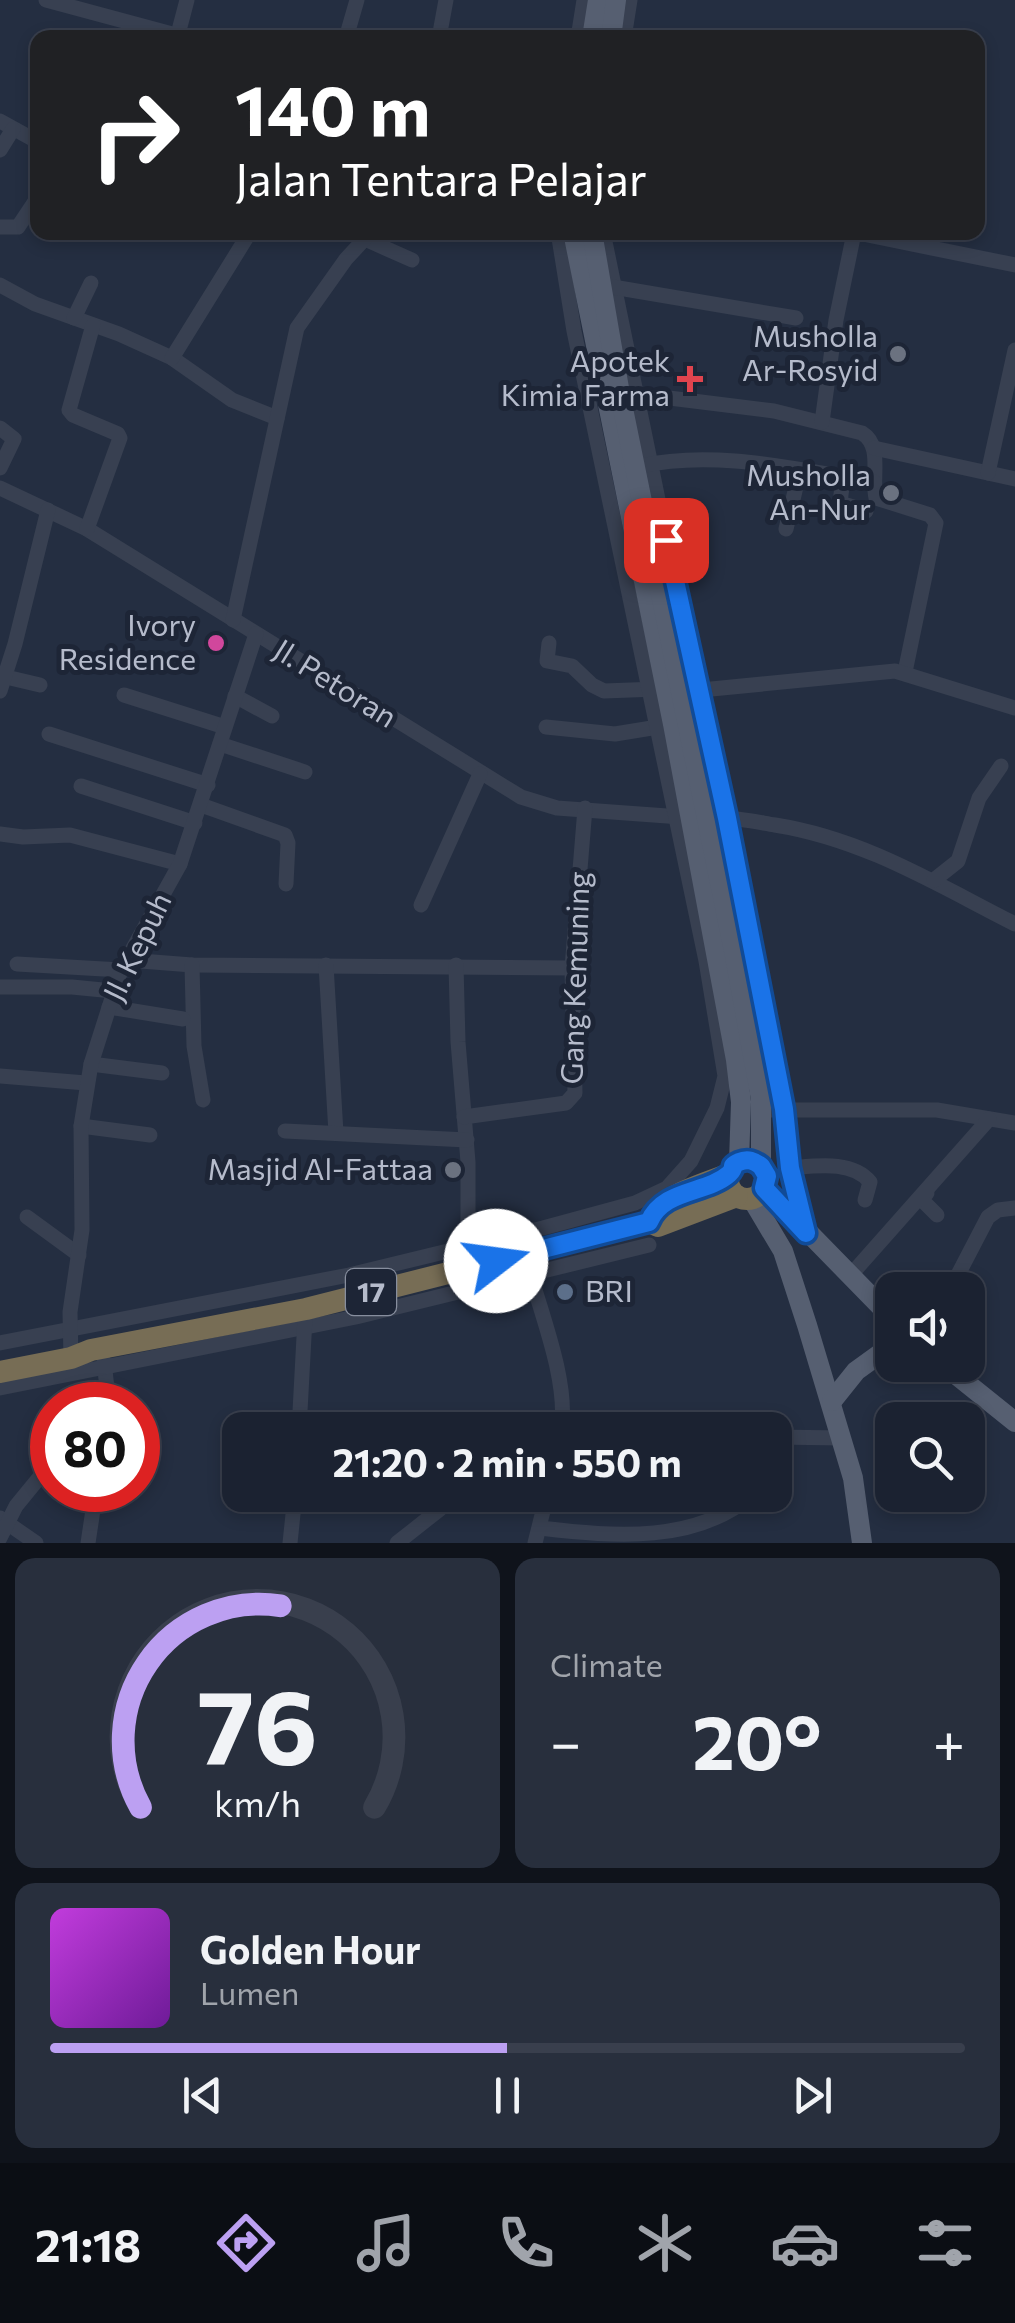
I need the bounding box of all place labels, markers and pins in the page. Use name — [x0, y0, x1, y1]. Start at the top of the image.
place label: Musholla Ar-Rosyid — [742, 316, 878, 387]
place label: Apotek Kimia Farma — [501, 341, 670, 412]
marker: Musholla Ar-Rosyid — [887, 343, 909, 365]
marker: Apotek Kimia Farma — [679, 368, 701, 390]
place label: Musholla An-Nur — [746, 455, 871, 526]
marker: Musholla An-Nur — [880, 482, 902, 504]
pin — [624, 498, 709, 583]
place label: Ivory Residence — [59, 605, 196, 676]
marker: Ivory Residence — [205, 632, 227, 654]
place label: Masjid Al-Fattaa — [208, 1149, 433, 1186]
marker: Masjid Al-Fattaa — [442, 1159, 464, 1181]
place label: BRI — [585, 1271, 633, 1308]
marker: BRI — [554, 1281, 576, 1303]

